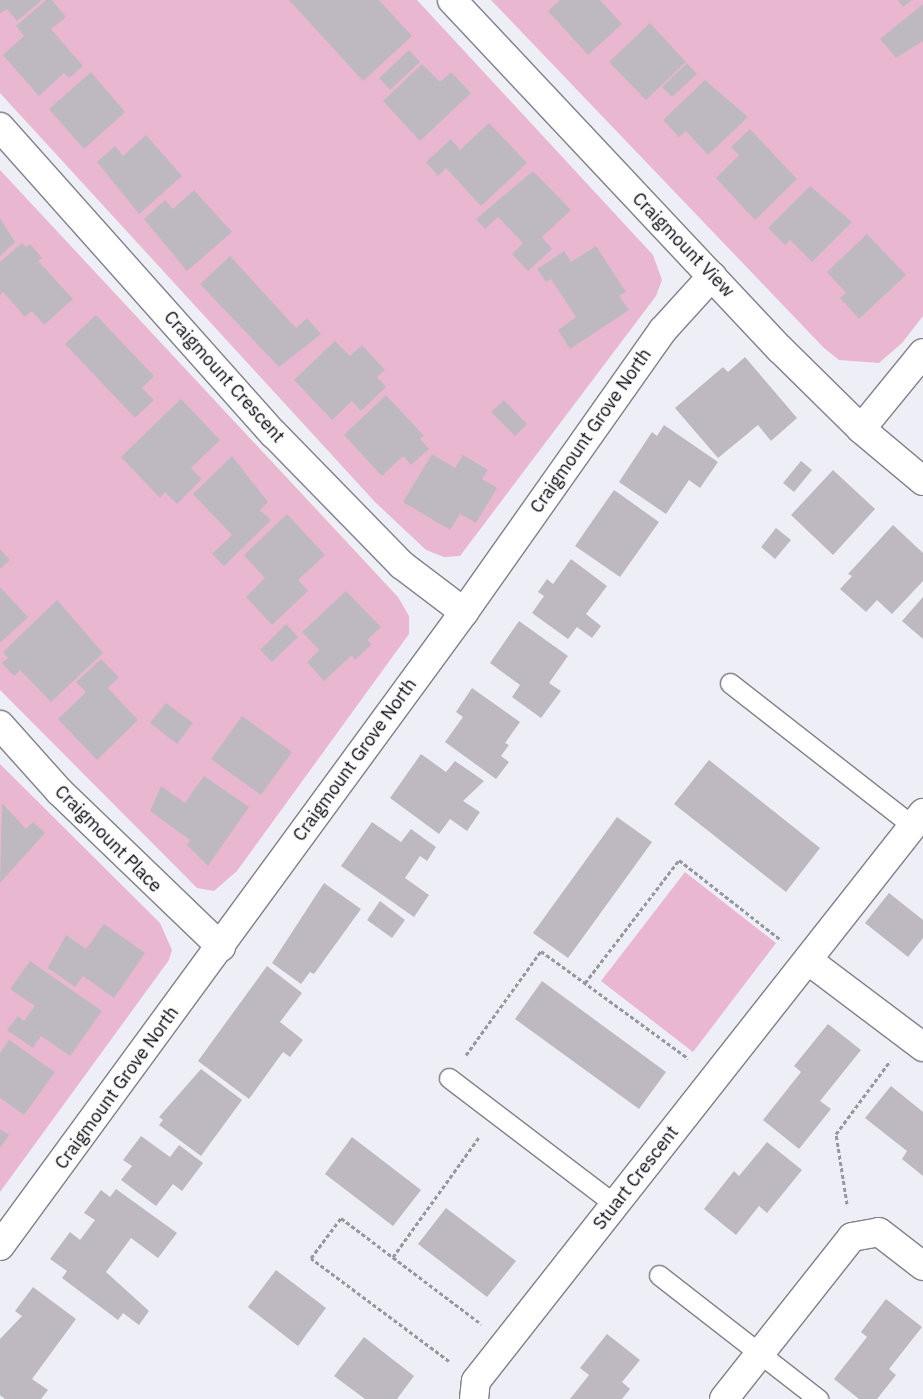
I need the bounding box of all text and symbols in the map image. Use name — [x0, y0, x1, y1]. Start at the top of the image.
street label: Craigmount View — [628, 188, 738, 302]
street label: Craigmount Crescent — [159, 307, 289, 447]
street label: Craigmount Grove North — [526, 345, 656, 517]
street label: Craigmount Grove North — [289, 674, 421, 846]
street label: Craigmount Place — [50, 781, 166, 897]
street label: Craigmount Grove North — [51, 1002, 183, 1174]
street label: Stuart Crescent — [589, 1122, 683, 1234]

